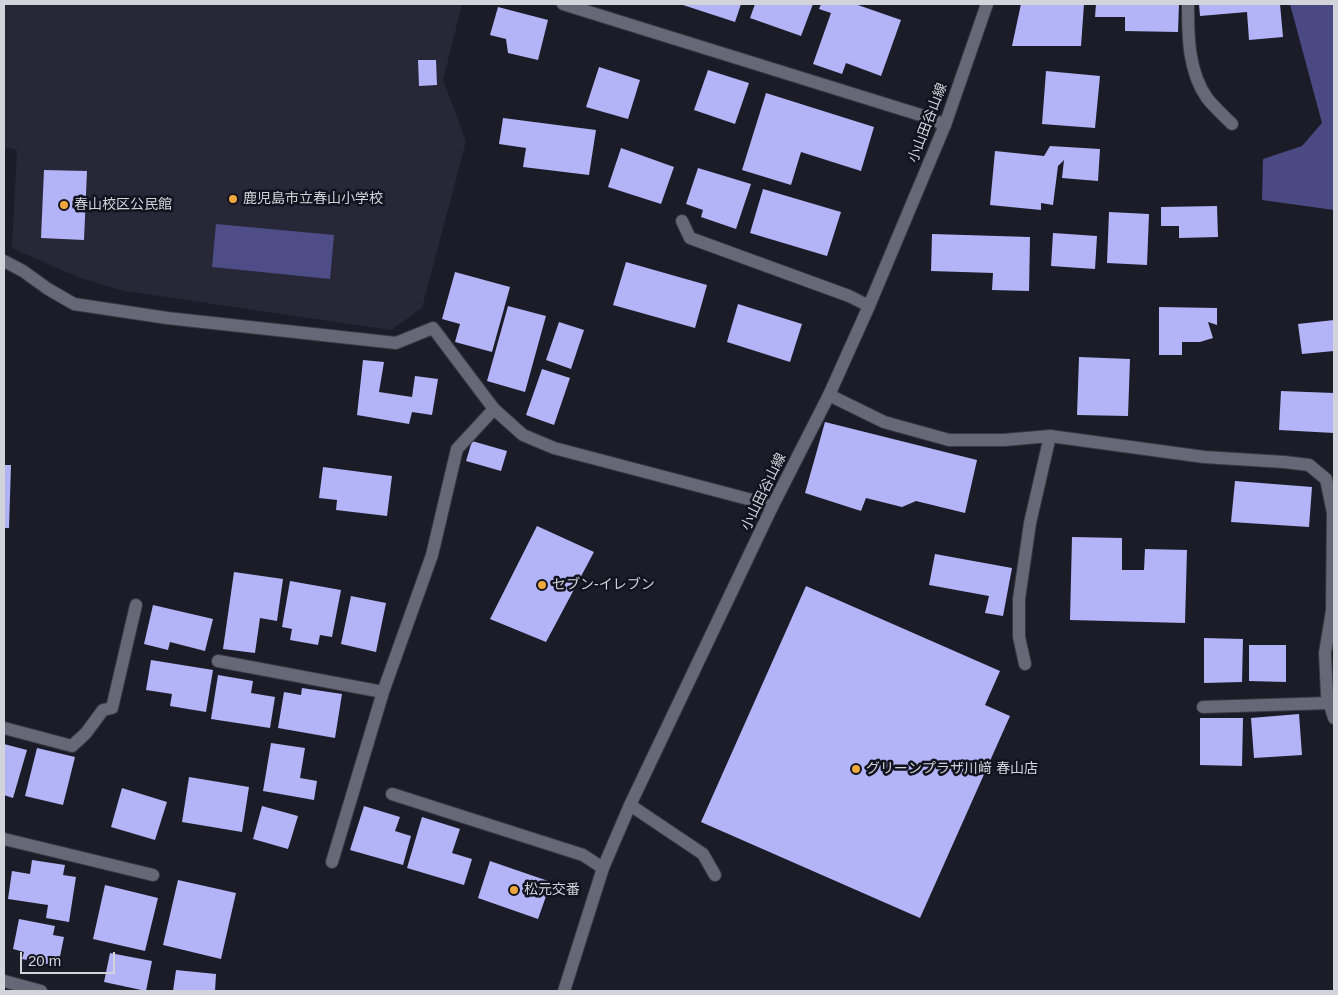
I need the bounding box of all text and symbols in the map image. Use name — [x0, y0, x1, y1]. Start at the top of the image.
street label: 小山田谷山線 — [905, 81, 951, 165]
place label: 鹿児島市立春山小学校 — [243, 191, 383, 207]
marker: 鹿児島市立春山小学校 — [227, 193, 239, 205]
place label: 春山校区公民館 — [74, 197, 172, 213]
marker: 春山校区公民館 — [58, 199, 70, 211]
street label: 小山田谷山線 — [738, 451, 790, 533]
place label: セブン-イレブン — [552, 577, 655, 593]
marker: セブン-イレブン — [536, 579, 548, 591]
place label: グリーンプラザ川﨑 春山店 — [866, 761, 1038, 777]
marker: グリーンプラザ川﨑 春山店 — [850, 763, 862, 775]
place label: 松元交番 — [524, 882, 580, 898]
marker: 松元交番 — [508, 884, 520, 896]
scale bar — [22, 942, 118, 974]
text: 20 m — [28, 952, 61, 969]

